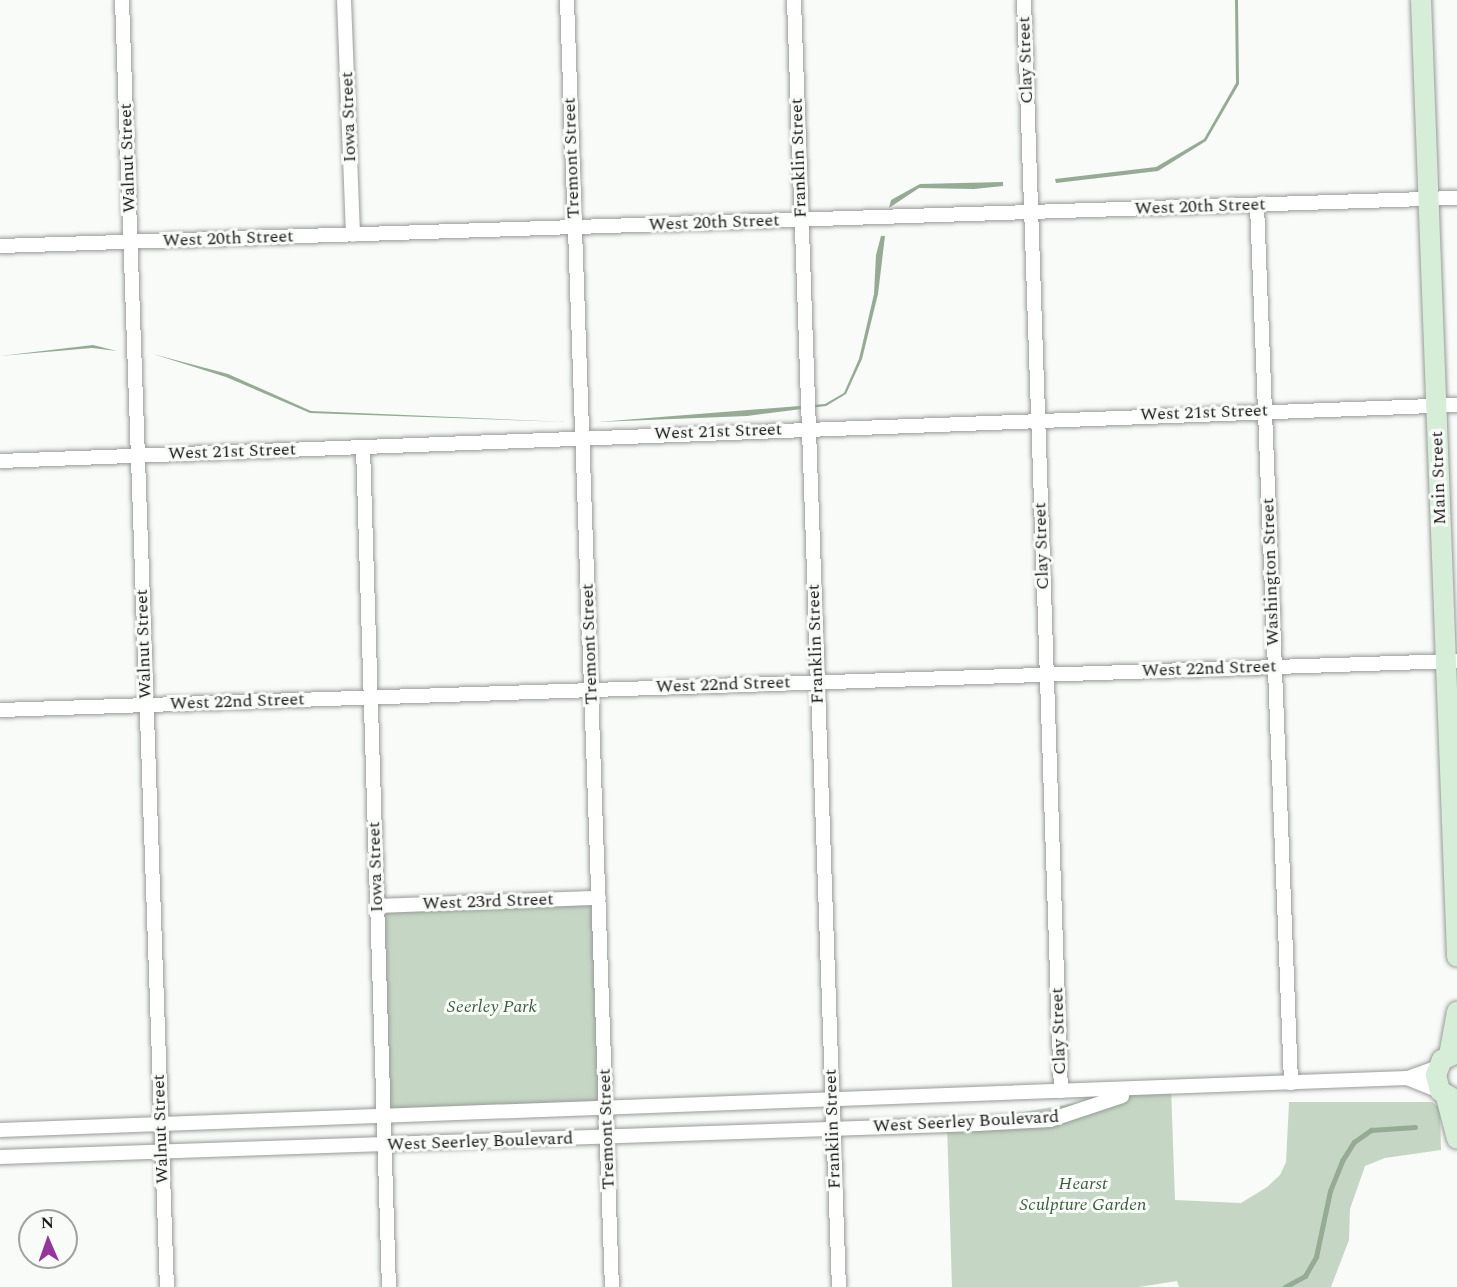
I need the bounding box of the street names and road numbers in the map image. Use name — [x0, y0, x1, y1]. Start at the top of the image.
street label: Clay Street — [1014, 16, 1038, 104]
street label: Iowa Street — [337, 71, 361, 163]
street label: Tremont Street — [559, 97, 585, 219]
street label: Franklin Street — [786, 98, 812, 218]
street label: Walnut Street — [115, 103, 141, 213]
street label: West 20th Street — [1134, 194, 1266, 220]
street label: West 20th Street — [648, 210, 780, 236]
street label: West 20th Street — [162, 226, 294, 252]
street label: West 21st Street — [1140, 400, 1268, 426]
street label: West 21st Street — [654, 419, 782, 445]
street label: Main Street — [1427, 431, 1451, 525]
street label: West 21st Street — [168, 439, 296, 465]
street label: Washington Street — [1258, 497, 1284, 647]
street label: Clay Street — [1030, 502, 1054, 590]
street label: Tremont Street — [577, 583, 603, 705]
street label: Franklin Street — [803, 584, 829, 704]
street label: Walnut Street — [131, 589, 157, 699]
street label: West 22nd Street — [1141, 656, 1277, 682]
street label: West 22nd Street — [655, 672, 791, 698]
street label: West 22nd Street — [169, 689, 305, 715]
street label: Iowa Street — [364, 821, 388, 913]
street label: West 23rd Street — [422, 889, 554, 915]
street label: Clay Street — [1047, 987, 1071, 1075]
street label: Tremont Street — [594, 1068, 620, 1190]
street label: Franklin Street — [820, 1069, 846, 1189]
street label: Walnut Street — [148, 1074, 174, 1184]
street label: West Seerley Boulevard — [872, 1106, 1060, 1138]
street label: West Seerley Boulevard — [386, 1128, 574, 1156]

